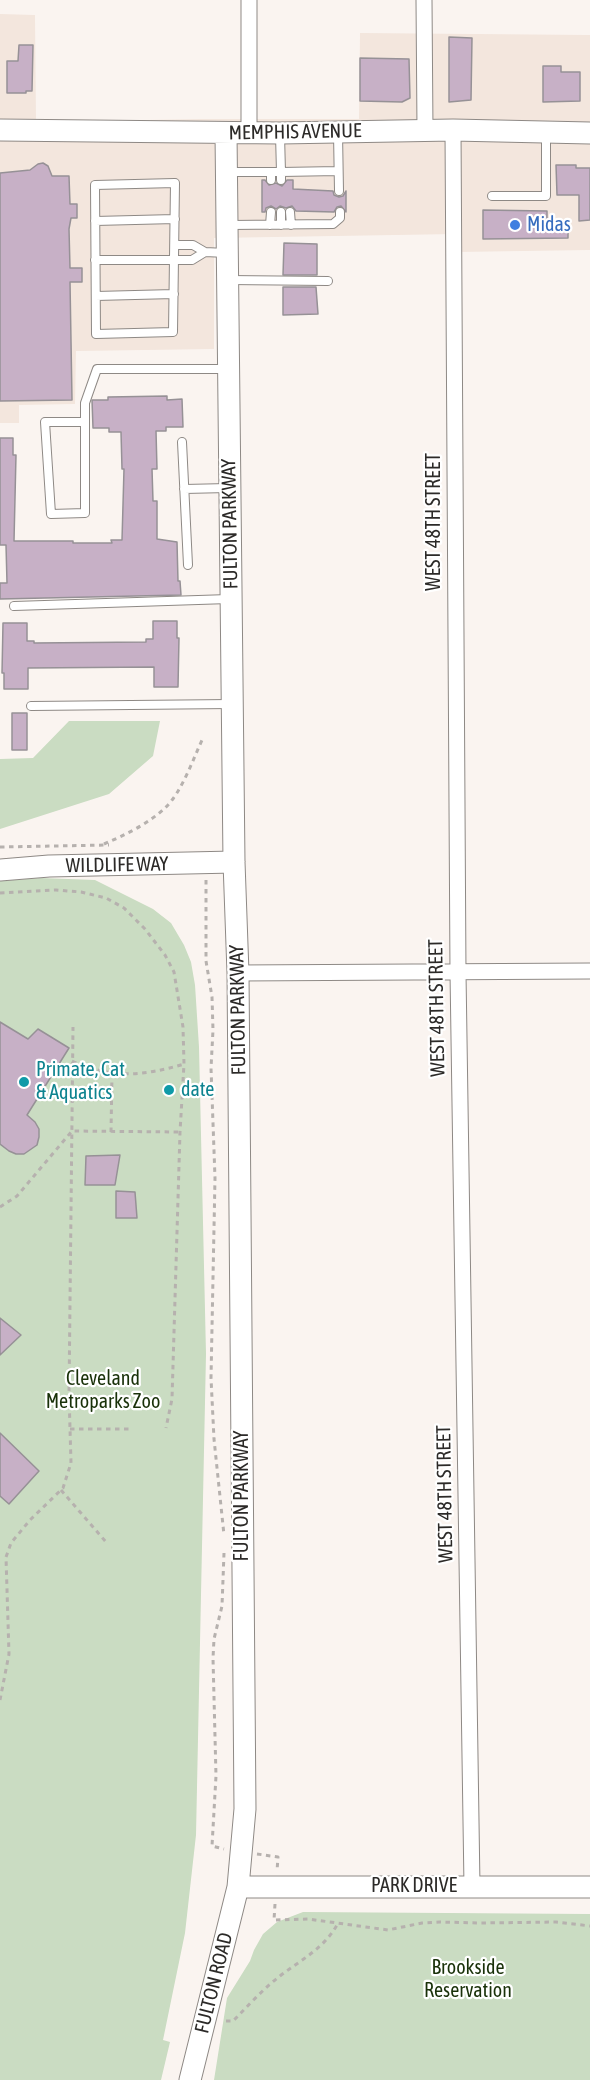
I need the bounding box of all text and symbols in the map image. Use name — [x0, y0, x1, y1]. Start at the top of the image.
street label: MEMPHIS AVENUE — [228, 119, 362, 145]
place label: Midas — [527, 213, 571, 237]
marker: Midas — [508, 218, 522, 232]
street label: WEST 48TH STREET — [422, 453, 446, 591]
street label: FULTON PARKWAY — [217, 458, 243, 590]
street label: WILDLIFE WAY — [66, 852, 168, 878]
street label: WEST 48TH STREET — [424, 939, 450, 1077]
street label: FULTON PARKWAY — [225, 944, 251, 1076]
place label: Primate, Cat & Aquatics — [36, 1058, 125, 1105]
marker: Primate, Cat & Aquatics — [17, 1075, 31, 1089]
place label: date — [181, 1078, 214, 1102]
marker: date — [162, 1083, 176, 1097]
park label: Cleveland Metroparks Zoo — [46, 1367, 160, 1414]
street label: WEST 48TH STREET — [432, 1425, 458, 1563]
street label: FULTON PARKWAY — [230, 1431, 254, 1561]
street label: PARK DRIVE — [371, 1874, 457, 1898]
street label: FULTON ROAD — [190, 1930, 238, 2036]
park label: Brookside Reservation — [424, 1956, 512, 2003]

